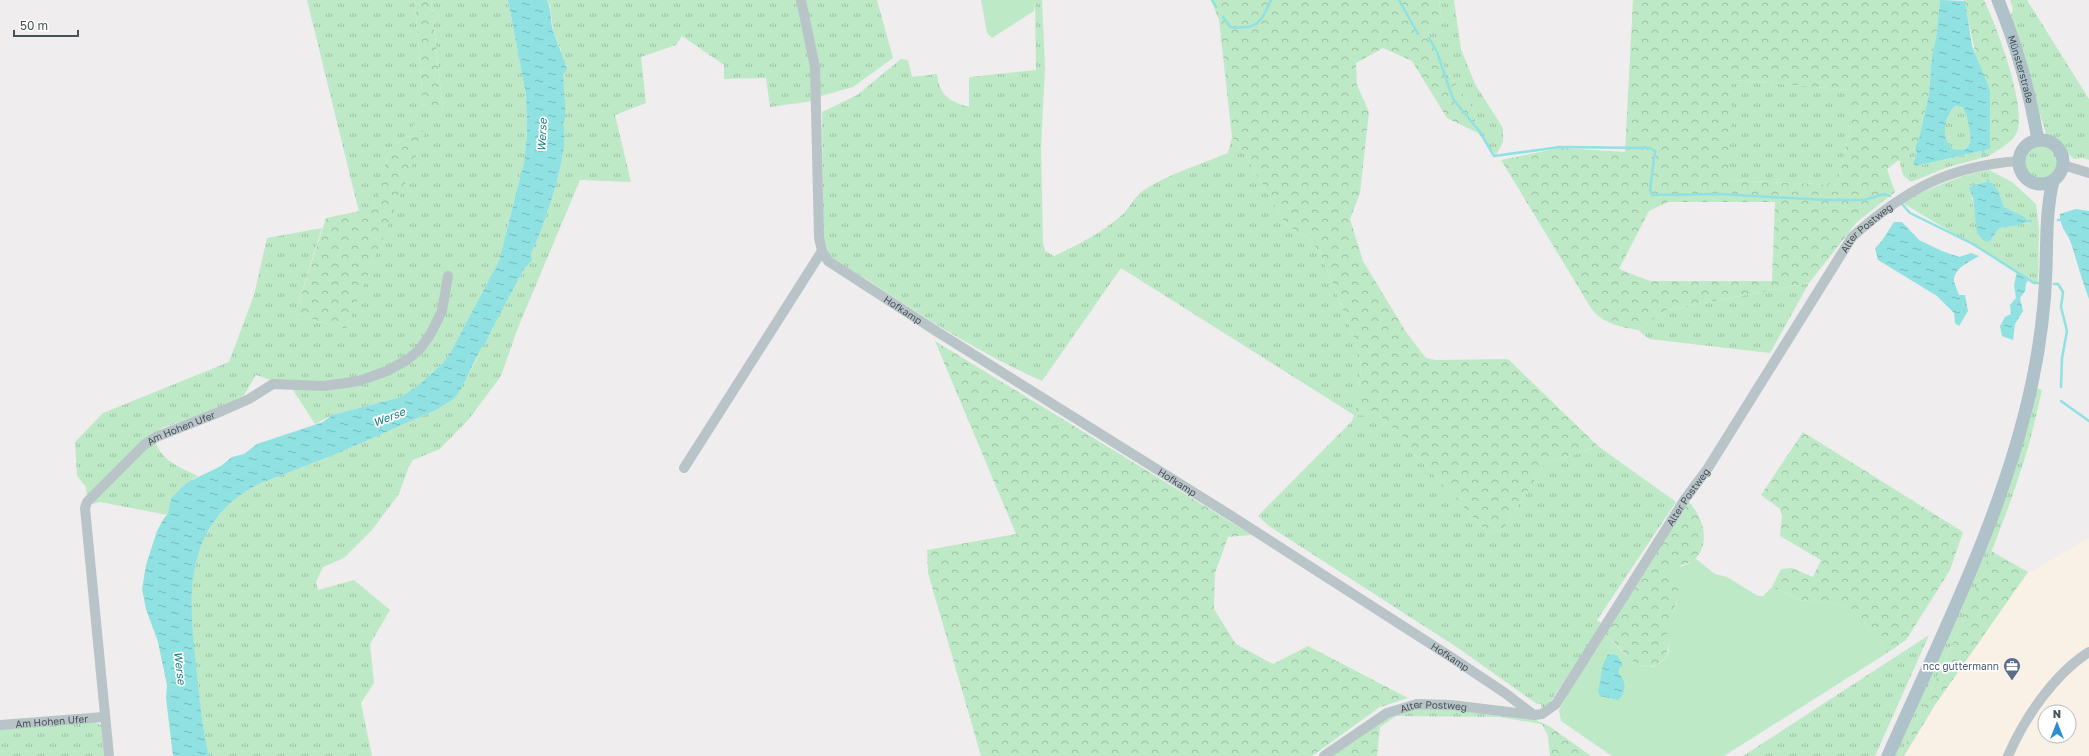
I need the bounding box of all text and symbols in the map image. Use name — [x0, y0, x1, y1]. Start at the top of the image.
scale bar — [14, 12, 78, 38]
text: 50 m — [20, 18, 48, 33]
street label: Münsterstraße — [2006, 34, 2036, 105]
water label: Werse — [534, 117, 549, 152]
street label: Alter Postweg — [1838, 201, 1895, 255]
street label: Hofkamp — [882, 293, 925, 327]
water label: Werse — [371, 404, 408, 429]
street label: Am Hohen Ufer — [144, 408, 217, 448]
street label: Hofkamp — [1156, 465, 1199, 499]
street label: Alter Postweg — [1664, 466, 1712, 528]
street label: Hofkamp — [1429, 640, 1472, 674]
water label: Werse — [172, 651, 189, 687]
office icon: ncc guttermann — [2002, 656, 2022, 681]
place label: ncc guttermann — [1923, 660, 1999, 672]
street label: Alter Postweg — [1399, 698, 1468, 715]
north arrow — [2037, 704, 2077, 744]
text: N — [2053, 707, 2061, 720]
street label: Am Hohen Ufer — [15, 712, 89, 730]

